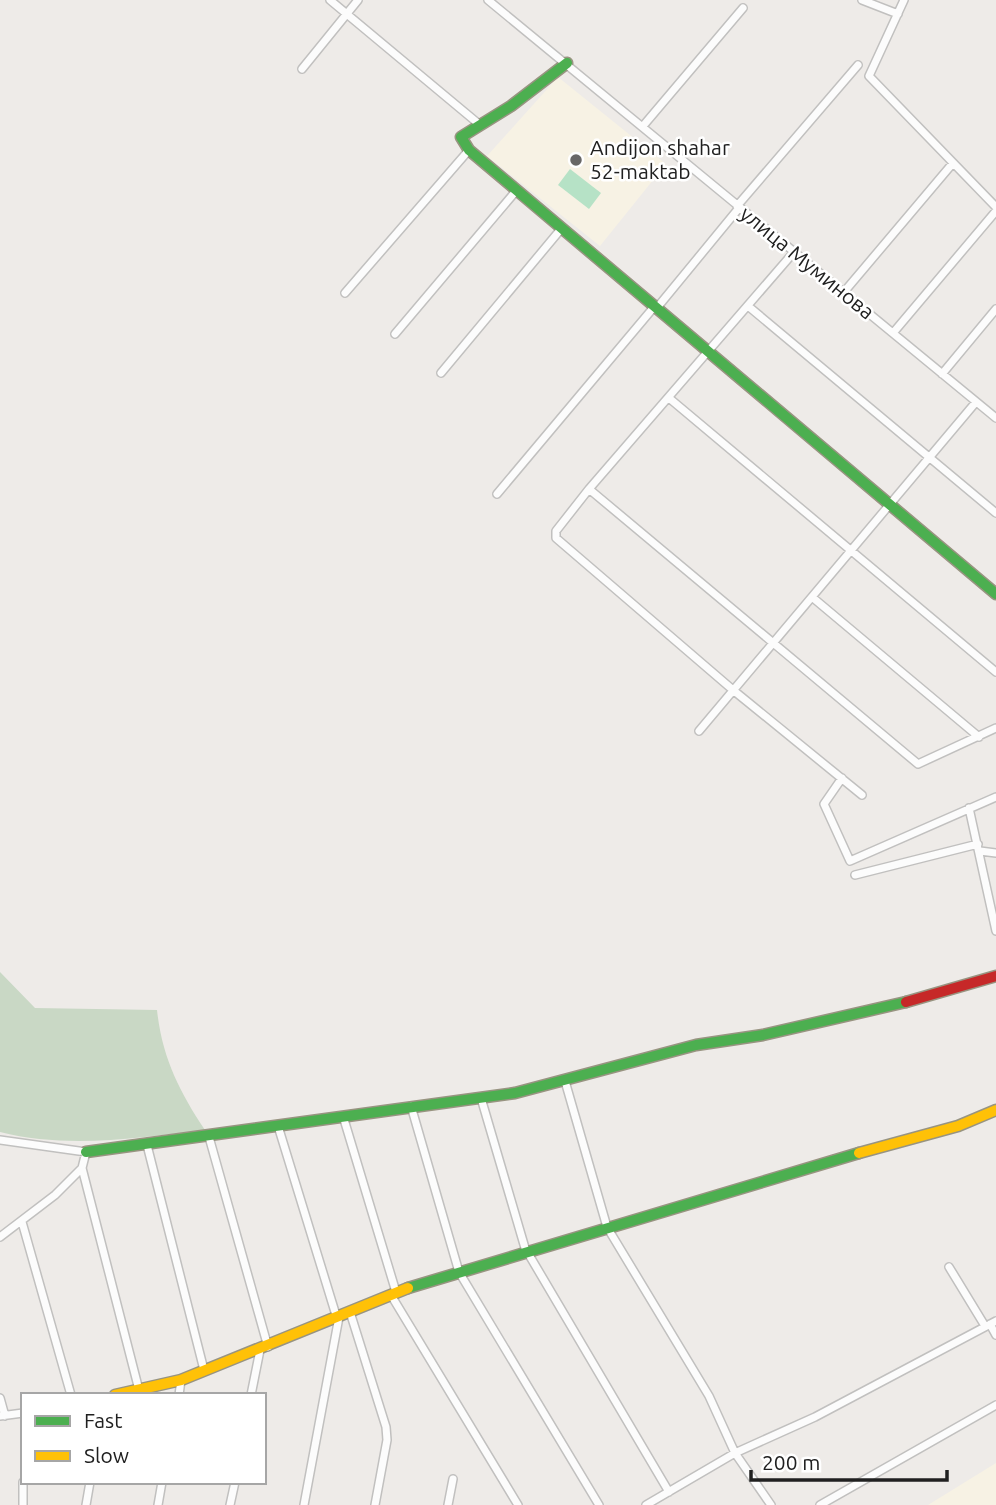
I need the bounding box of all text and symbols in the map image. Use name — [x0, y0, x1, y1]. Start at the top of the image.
place label: Andijon shahar 52-maktab — [590, 135, 730, 183]
marker: Andijon shahar 52-maktab — [568, 152, 584, 168]
street label: улица Муминова — [736, 201, 879, 324]
legend — [21, 1393, 266, 1484]
text: Fast — [84, 1408, 122, 1432]
scale bar — [751, 1438, 947, 1482]
text: Slow — [84, 1443, 129, 1467]
text: 200 m — [762, 1450, 820, 1474]

